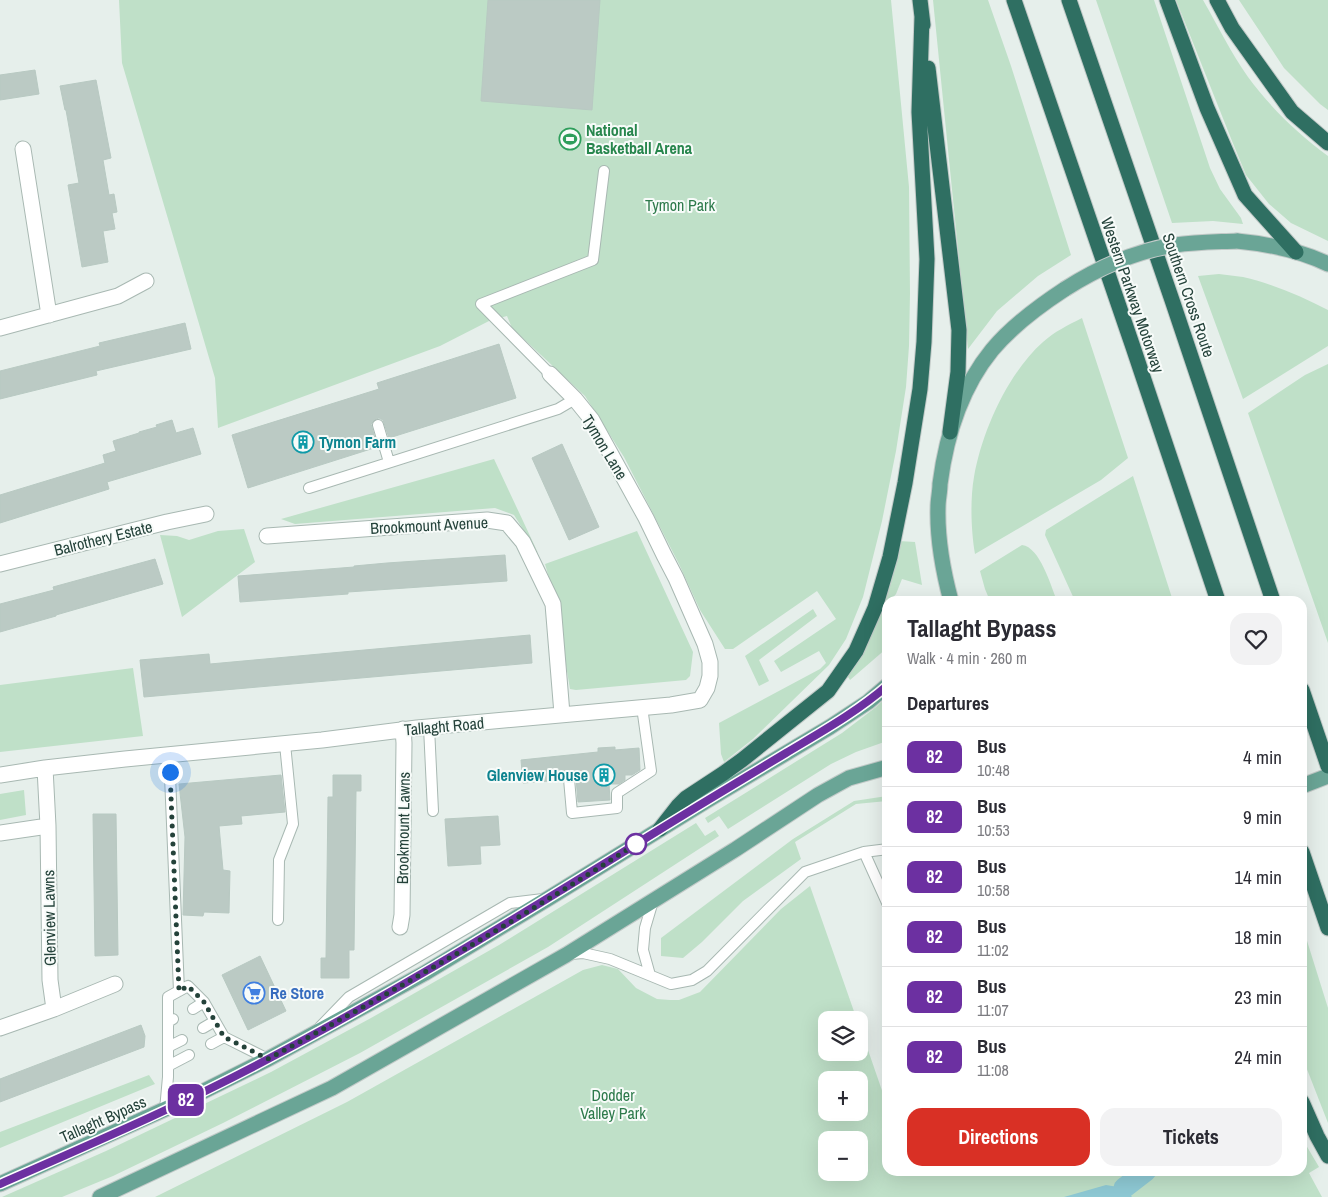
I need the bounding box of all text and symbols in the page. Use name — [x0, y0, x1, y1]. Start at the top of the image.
place label: National Basketball Arena — [586, 119, 693, 159]
sports icon: National Basketball Arena — [558, 127, 582, 151]
park label: Tymon Park — [645, 194, 715, 216]
street label: Western Parkway Motorway — [1096, 214, 1170, 376]
street label: Southern Cross Route — [1157, 230, 1221, 360]
street label: Tymon Lane — [577, 410, 633, 484]
building icon: Tymon Farm — [291, 430, 315, 454]
place label: Tymon Farm — [319, 431, 396, 453]
street label: Brookmount Avenue — [370, 511, 488, 539]
street label: Balrothery Estate — [52, 515, 154, 561]
text: Tallaght Bypass — [907, 612, 1057, 644]
button: heart — [1230, 613, 1282, 665]
text: Walk · 4 min · 260 m — [907, 647, 1027, 669]
text: Departures — [907, 690, 989, 716]
street label: Tallaght Road — [403, 712, 485, 740]
text: Bus — [977, 733, 1006, 759]
text: 82 — [926, 744, 943, 769]
text: 4 min — [1243, 744, 1282, 770]
text: 10:48 — [977, 759, 1010, 781]
your location — [158, 760, 183, 785]
building icon: Glenview House — [592, 763, 616, 787]
place label: Glenview House — [487, 764, 588, 786]
street label: Brookmount Lawns — [391, 772, 415, 884]
text: Bus — [977, 793, 1006, 819]
text: 82 — [926, 804, 943, 829]
text: 9 min — [1243, 804, 1282, 830]
text: 10:53 — [977, 819, 1010, 841]
unlabelled marker — [625, 833, 647, 855]
text: Bus — [977, 853, 1006, 879]
text: 82 — [926, 864, 943, 889]
text: 14 min — [1234, 864, 1282, 890]
street label: Glenview Lawns — [37, 870, 61, 966]
text: 10:58 — [977, 879, 1010, 901]
text: Bus — [977, 913, 1006, 939]
text: 82 — [926, 924, 943, 949]
text: 18 min — [1234, 924, 1282, 950]
text: 11:02 — [977, 939, 1009, 961]
text: Bus — [977, 973, 1006, 999]
supermarket icon: Re Store — [242, 981, 266, 1005]
place label: Re Store — [270, 982, 324, 1004]
text: 82 — [926, 984, 943, 1009]
text: 23 min — [1234, 984, 1282, 1010]
text: 11:07 — [977, 999, 1009, 1021]
map controls — [818, 1011, 868, 1181]
button: layers — [818, 1011, 868, 1061]
text: Bus — [977, 1033, 1006, 1059]
text: 82 — [926, 1044, 943, 1069]
text: 24 min — [1234, 1044, 1282, 1070]
text: 11:08 — [977, 1059, 1009, 1081]
button: + — [818, 1071, 868, 1121]
line badge: 82 — [164, 1084, 208, 1116]
park label: Dodder Valley Park — [580, 1084, 646, 1124]
text: 82 — [178, 1087, 194, 1112]
street label: Tallaght Bypass — [56, 1090, 150, 1148]
button: Directions — [907, 1108, 1090, 1166]
button: Tickets — [1100, 1108, 1282, 1166]
button: − — [818, 1131, 868, 1181]

